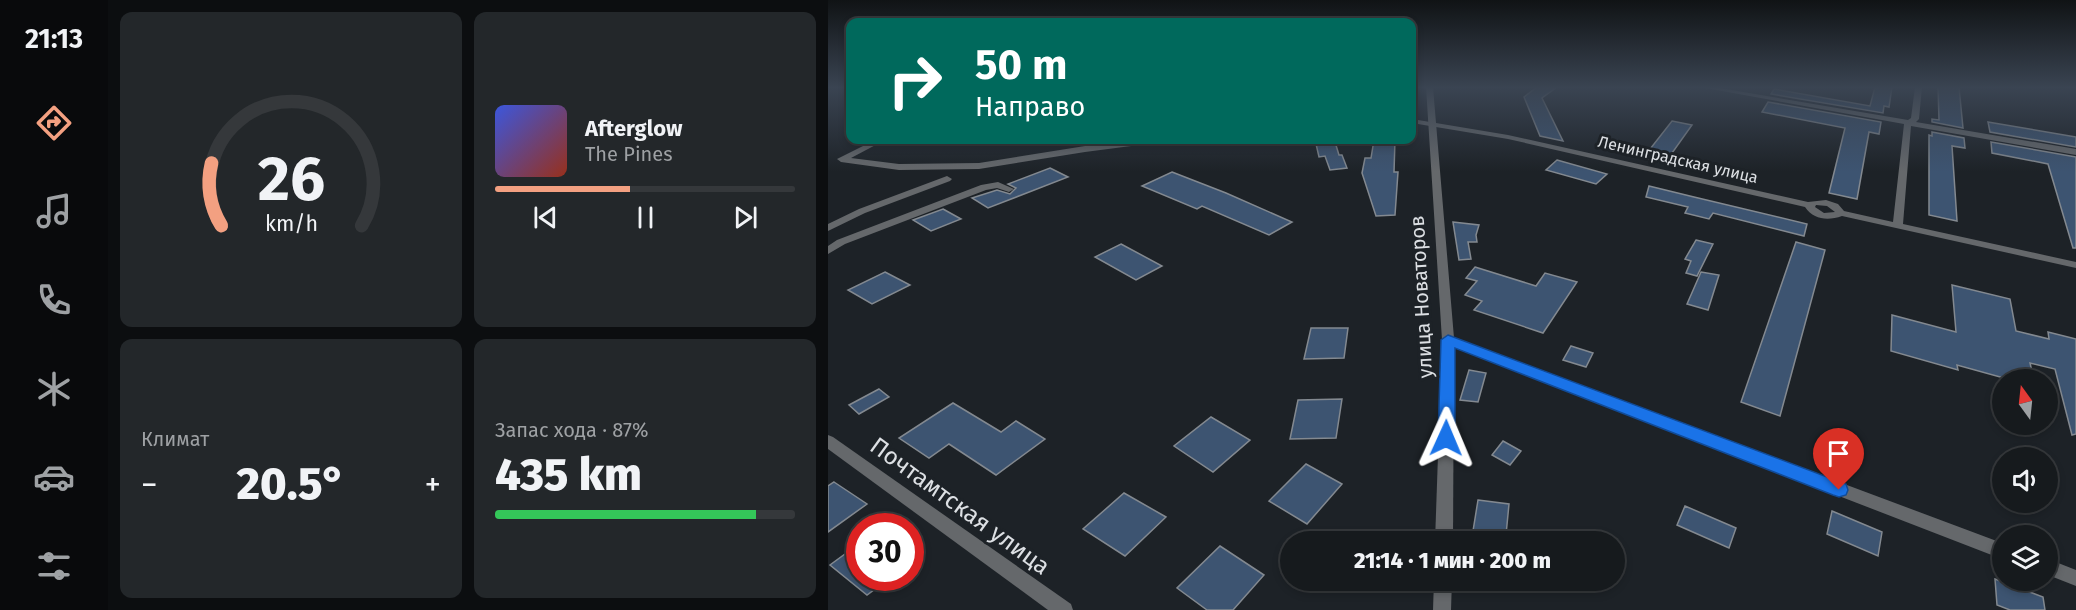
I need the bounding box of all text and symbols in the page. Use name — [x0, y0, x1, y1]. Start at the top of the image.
text: 21:13 — [25, 23, 83, 55]
text: 50 m — [975, 40, 1068, 90]
icon: right — [876, 42, 954, 120]
text: Направо — [975, 91, 1085, 123]
icon: directions — [33, 102, 75, 144]
text: Afterglow — [585, 115, 682, 142]
street label: Ленинградская улица — [1596, 132, 1760, 187]
text: The Pines — [585, 142, 672, 166]
text: 26 — [257, 143, 325, 218]
icon: music — [33, 190, 75, 232]
icon: previous — [529, 201, 562, 234]
icon: pause — [629, 201, 662, 234]
icon: next — [729, 201, 762, 234]
text: km/h — [264, 212, 318, 238]
street label: улица Новаторов — [1405, 215, 1437, 379]
icon: phone — [33, 279, 75, 321]
icon: climate — [33, 368, 75, 410]
north arrow — [1992, 369, 2058, 435]
map controls — [1992, 369, 2058, 591]
position arrow — [1414, 406, 1478, 470]
text: Запас хода · 87% — [495, 418, 649, 442]
text: Климат — [141, 427, 209, 451]
pin — [1813, 428, 1864, 490]
street label: Почтамтская улица — [865, 431, 1055, 581]
icon: arrive — [1822, 437, 1855, 470]
button: sound — [1992, 447, 2058, 513]
text: 435 km — [495, 448, 642, 502]
icon: car — [33, 456, 75, 498]
text: 20.5° — [236, 457, 346, 511]
text: − — [141, 465, 158, 505]
text: + — [425, 465, 441, 505]
speed limit sign: 30 — [846, 513, 924, 591]
button: layers — [1992, 525, 2058, 591]
icon: filters — [33, 545, 75, 587]
text: 21:14 · 1 мин · 200 m — [1354, 547, 1551, 574]

